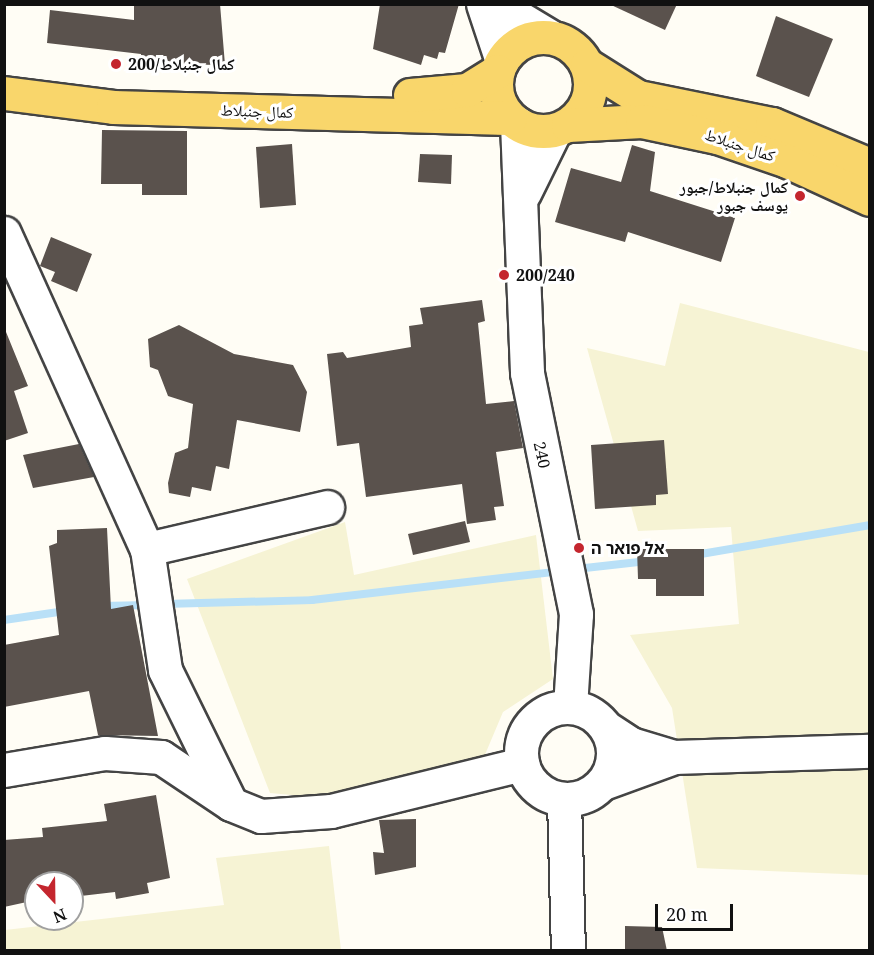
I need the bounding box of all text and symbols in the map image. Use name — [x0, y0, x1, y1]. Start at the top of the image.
place label: 200/كمال جنبلاط — [128, 54, 234, 74]
marker: 200/كمال جنبلاط — [109, 57, 123, 71]
street label: كمال جنبلاط — [220, 100, 294, 122]
street label: كمال جنبلاط — [703, 125, 777, 165]
place label: كمال جنبلاط/جبور يوسف جبور — [680, 177, 788, 215]
marker: كمال جنبلاط/جبور يوسف جبور — [793, 189, 807, 203]
place label: 200/240 — [516, 265, 575, 285]
marker: 200/240 — [497, 268, 511, 282]
street label: 240 — [530, 440, 554, 470]
place label: אל פואר ה — [591, 538, 664, 558]
marker: אל פואר ה — [572, 541, 586, 555]
north arrow — [24, 871, 84, 931]
scale bar — [658, 892, 736, 930]
text: 20 m — [666, 902, 708, 926]
text: N — [50, 903, 70, 928]

